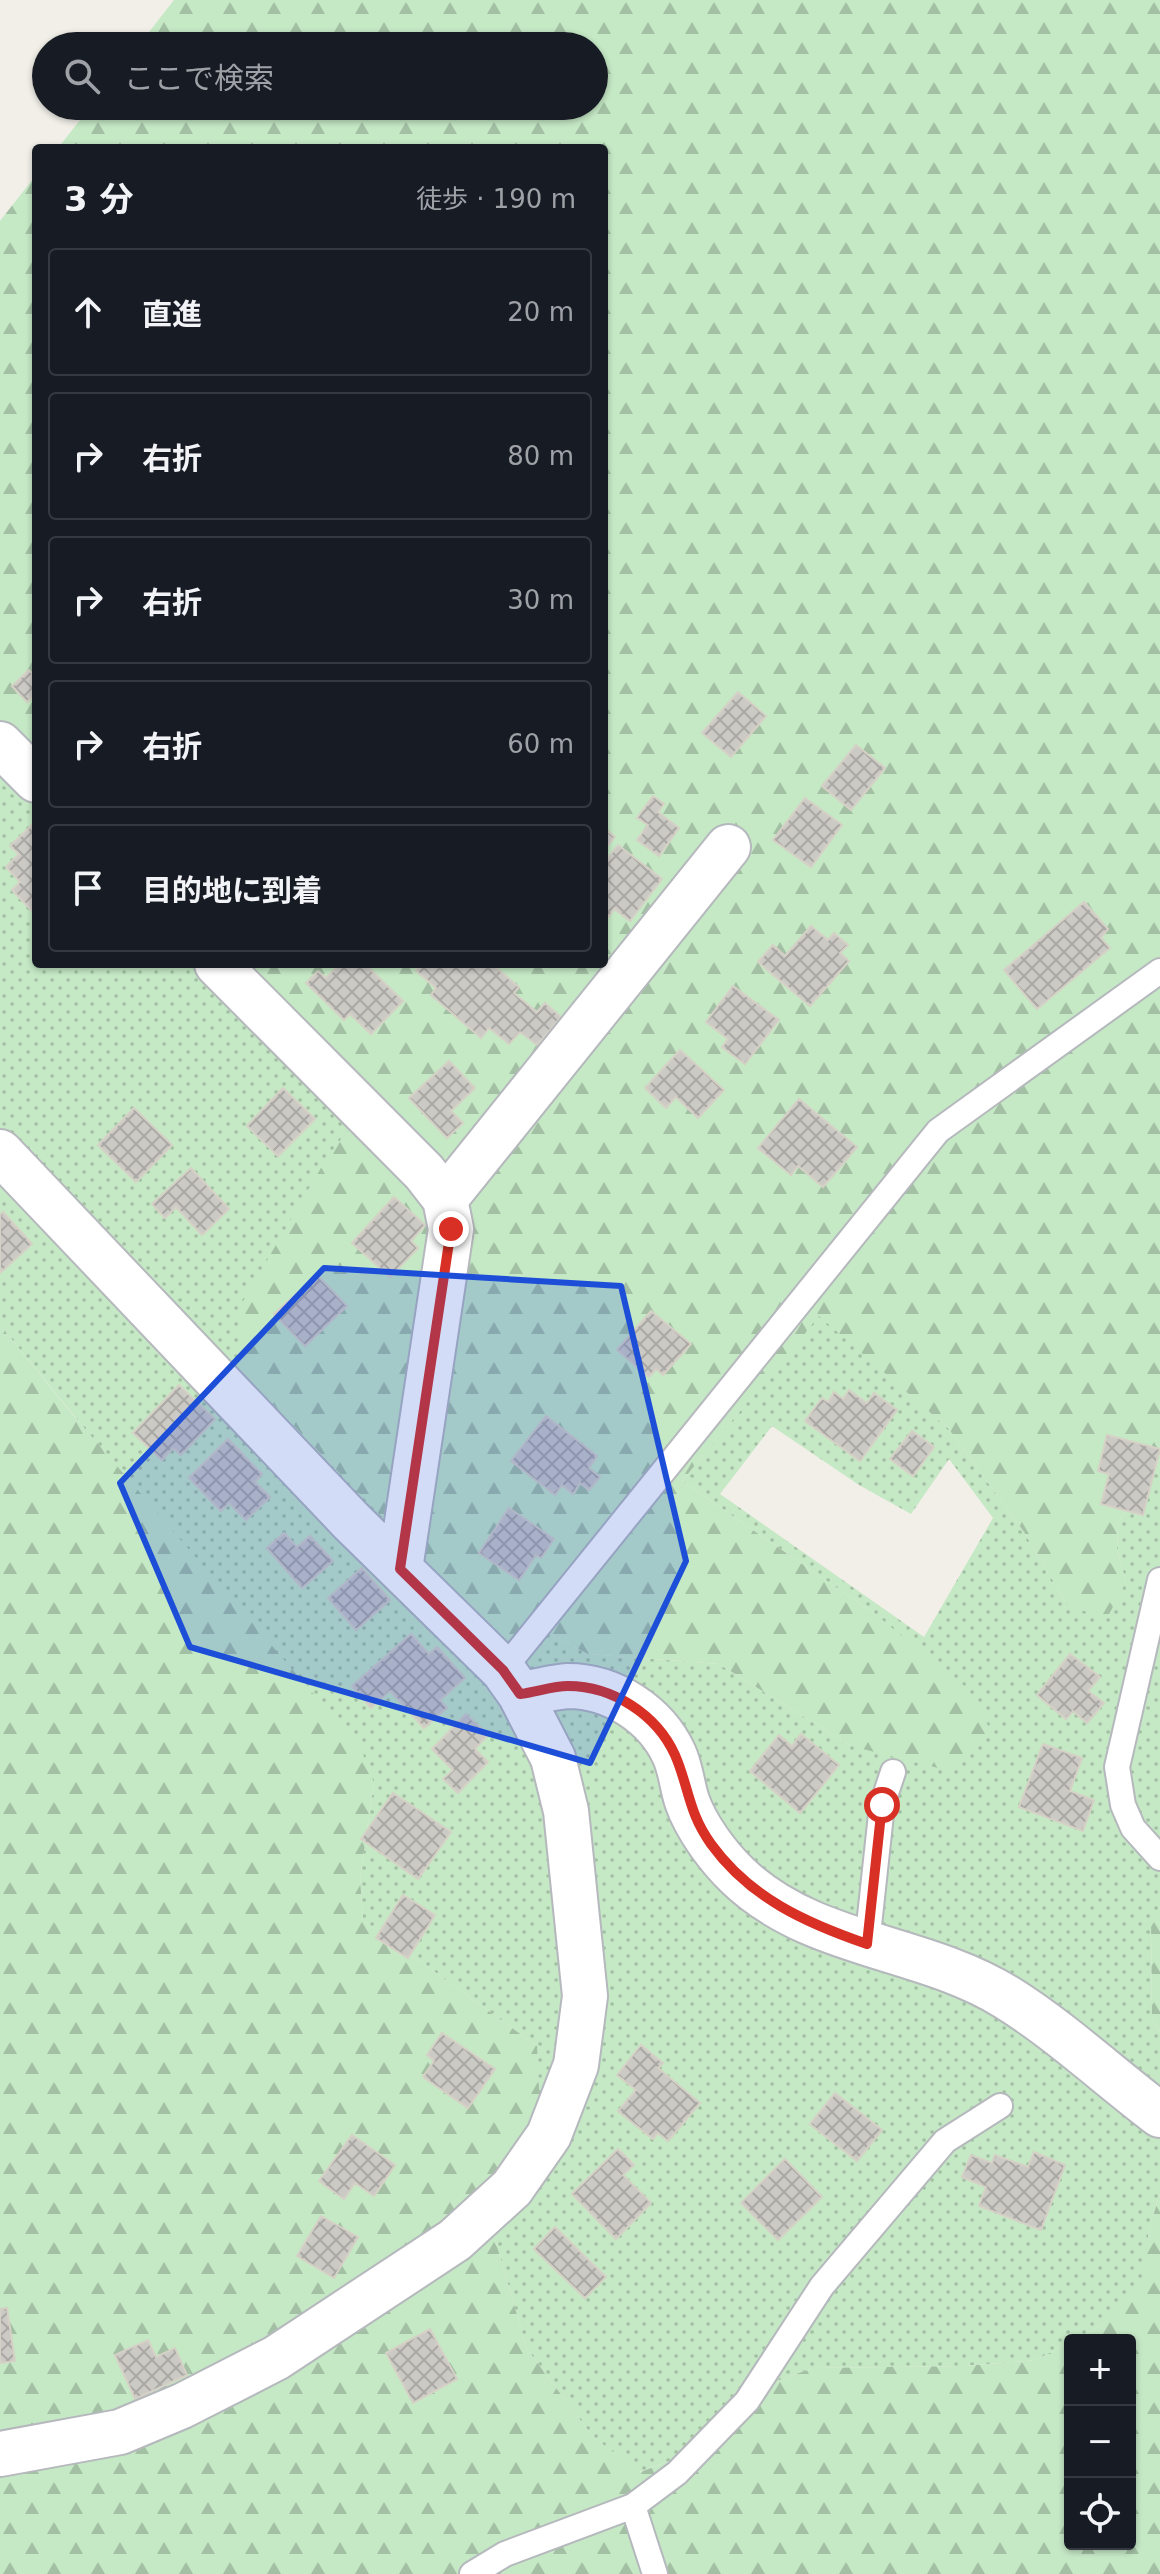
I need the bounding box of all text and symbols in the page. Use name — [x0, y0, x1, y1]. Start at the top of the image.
search box — [32, 32, 608, 120]
icon: search — [60, 54, 104, 98]
text: ここで検索 — [124, 61, 274, 96]
text: 3 分 — [64, 179, 134, 219]
text: 徒歩 · 190 m — [416, 184, 576, 214]
icon: ahead — [66, 290, 110, 334]
text: 直進 — [142, 297, 202, 332]
text: 20 m — [507, 297, 574, 327]
icon: right — [66, 434, 110, 478]
text: 右折 — [142, 441, 202, 476]
text: 80 m — [507, 441, 574, 471]
icon: right — [66, 578, 110, 622]
text: 右折 — [142, 585, 202, 620]
text: 30 m — [507, 585, 574, 615]
icon: right — [66, 722, 110, 766]
text: 右折 — [142, 729, 202, 764]
text: 60 m — [507, 729, 574, 759]
icon: arrive — [66, 866, 110, 910]
text: 目的地に到着 — [142, 873, 322, 908]
route end — [433, 1211, 469, 1247]
route start — [864, 1787, 900, 1823]
map controls — [1064, 2334, 1136, 2550]
button: + — [1064, 2334, 1136, 2406]
button: − — [1064, 2406, 1136, 2478]
button: locate — [1064, 2478, 1136, 2550]

